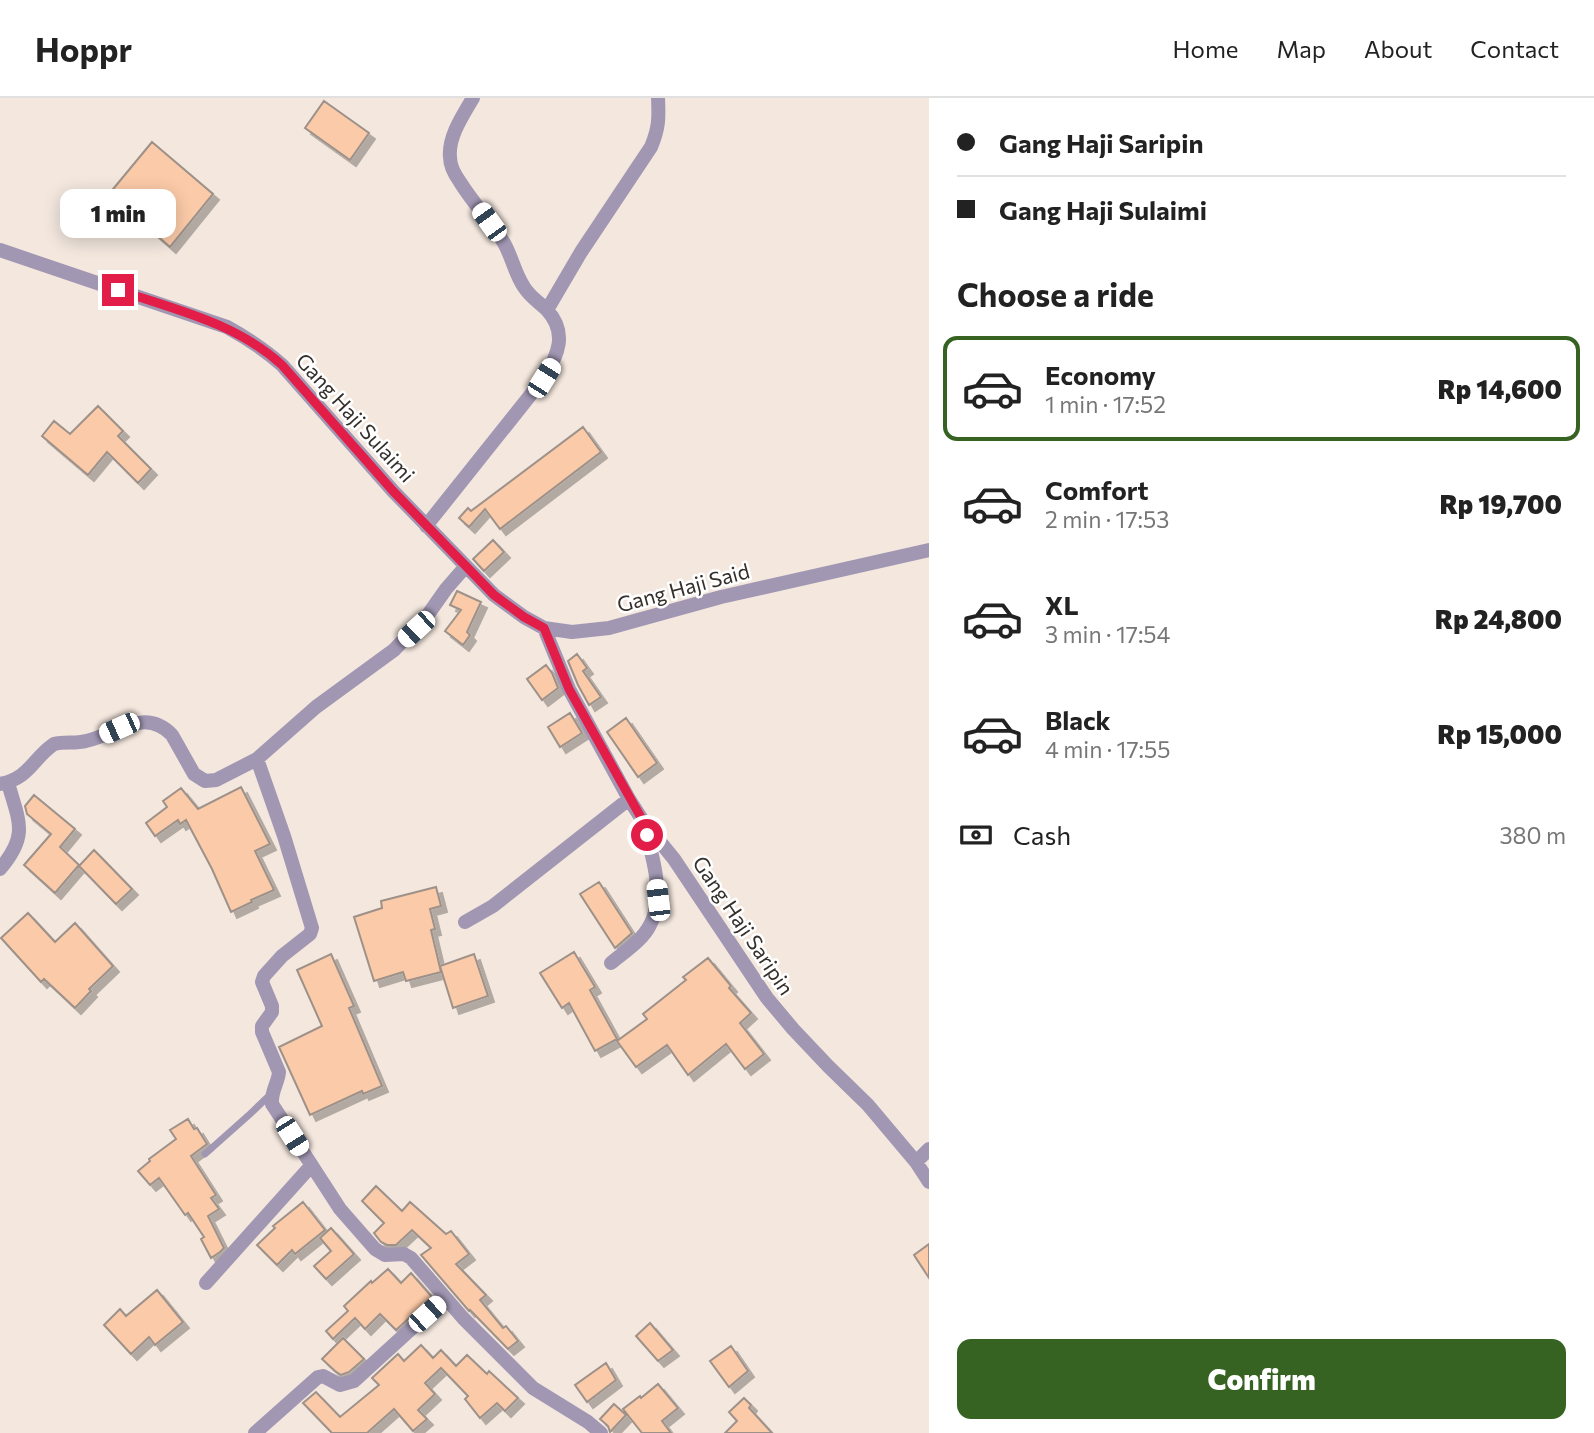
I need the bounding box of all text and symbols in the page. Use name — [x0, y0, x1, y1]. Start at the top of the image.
text: Hoppr — [35, 28, 132, 69]
text: Home — [1173, 34, 1239, 63]
text: Map — [1277, 34, 1326, 63]
text: About — [1364, 34, 1432, 63]
text: Contact — [1470, 34, 1559, 63]
text: Gang Haji Saripin — [999, 127, 1204, 158]
callout: 1 min — [60, 188, 176, 238]
text: Gang Haji Sulaimi — [999, 194, 1207, 225]
text: 1 min — [90, 199, 146, 227]
car — [469, 199, 510, 245]
route end — [102, 274, 134, 306]
text: Choose a ride — [957, 274, 1154, 314]
street label: Gang Haji Sulaimi — [292, 347, 420, 487]
car — [524, 355, 565, 401]
icon: car — [961, 357, 1024, 420]
text: Economy — [1045, 359, 1156, 390]
text: Rp 14,600 — [1438, 373, 1562, 404]
text: 1 min · 17:52 — [1045, 390, 1166, 418]
icon: car — [961, 472, 1024, 535]
text: Comfort — [1045, 474, 1148, 505]
text: Rp 19,700 — [1440, 488, 1562, 519]
text: 2 min · 17:53 — [1045, 505, 1169, 533]
street label: Gang Haji Said — [614, 557, 752, 617]
icon: car — [961, 587, 1024, 650]
text: XL — [1045, 589, 1079, 620]
text: Rp 24,800 — [1435, 603, 1562, 634]
car — [394, 607, 439, 651]
text: 3 min · 17:54 — [1045, 620, 1170, 648]
icon: car — [961, 702, 1024, 765]
text: Black — [1045, 704, 1111, 735]
car — [96, 710, 143, 746]
text: Rp 15,000 — [1437, 718, 1562, 749]
text: 4 min · 17:55 — [1045, 735, 1170, 763]
icon: cash — [957, 816, 995, 854]
route start — [631, 819, 663, 851]
text: Cash — [1013, 819, 1071, 850]
text: 380 m — [1499, 821, 1566, 849]
street label: Gang Haji Saripin — [688, 851, 800, 999]
car — [646, 878, 671, 922]
car — [272, 1113, 313, 1159]
car — [405, 1292, 450, 1336]
button: Confirm — [957, 1339, 1566, 1419]

